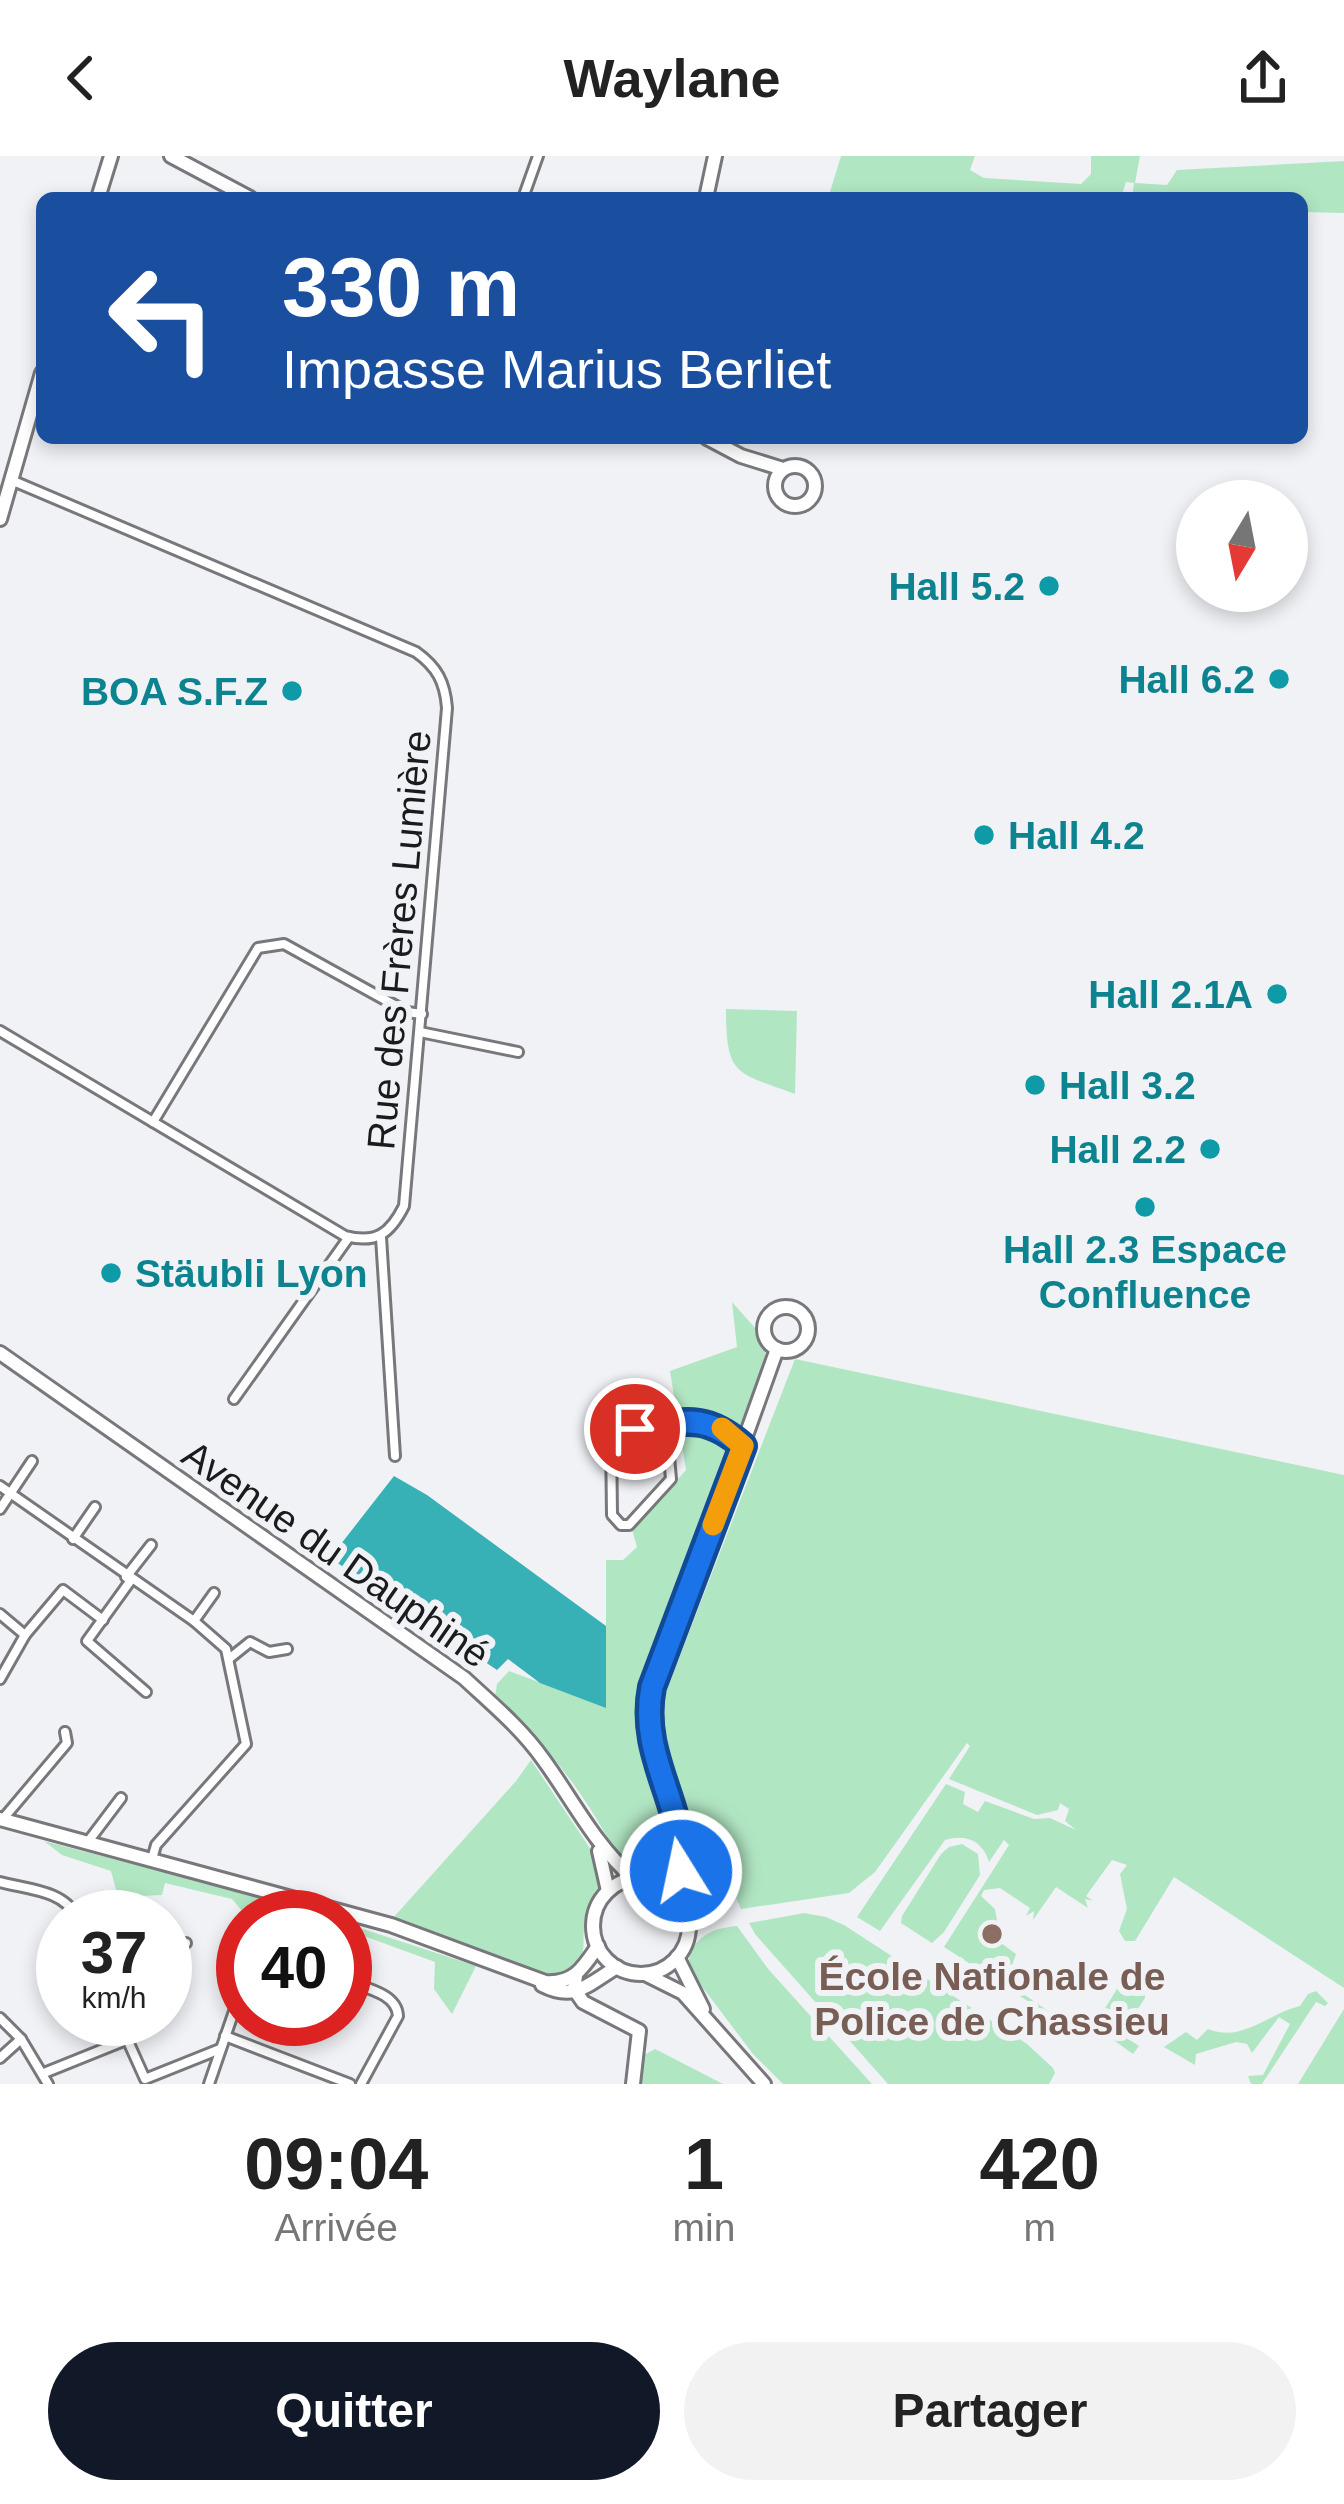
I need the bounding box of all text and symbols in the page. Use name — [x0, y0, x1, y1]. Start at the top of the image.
icon: back — [48, 45, 114, 111]
icon: share — [1230, 45, 1296, 111]
text: Waylane — [563, 48, 781, 108]
icon: left — [84, 240, 240, 396]
text: 330 m — [282, 240, 520, 334]
text: Impasse Marius Berliet — [282, 339, 831, 399]
north arrow — [1176, 480, 1308, 612]
map controls — [1176, 480, 1308, 612]
place label: Hall 5.2 — [888, 565, 1025, 608]
marker: Hall 5.2 — [1036, 573, 1062, 599]
place label: Hall 6.2 — [1118, 658, 1255, 701]
marker: Hall 6.2 — [1266, 666, 1292, 692]
place label: BOA S.F.Z — [81, 670, 268, 713]
marker: BOA S.F.Z — [279, 678, 305, 704]
street label: Rue des Frères Lumière — [359, 729, 439, 1151]
place label: Hall 4.2 — [1008, 814, 1145, 857]
marker: Hall 4.2 — [971, 822, 997, 848]
place label: Hall 2.1A — [1088, 973, 1253, 1016]
marker: Hall 2.1A — [1264, 981, 1290, 1007]
place label: Hall 3.2 — [1059, 1064, 1196, 1107]
marker: Hall 3.2 — [1022, 1072, 1048, 1098]
place label: Hall 2.2 — [1049, 1128, 1186, 1171]
marker: Hall 2.2 — [1197, 1136, 1223, 1162]
marker: Hall 2.3 Espace Confluence — [1132, 1194, 1158, 1220]
place label: Hall 2.3 Espace Confluence — [1003, 1228, 1287, 1316]
place label: Stäubli Lyon — [135, 1252, 368, 1295]
marker: Stäubli Lyon — [98, 1260, 124, 1286]
pin — [584, 1378, 686, 1480]
icon: arrive — [602, 1396, 668, 1462]
street label: Avenue du Dauphiné — [175, 1432, 497, 1676]
position arrow — [618, 1808, 744, 1934]
speed limit sign: 40 — [216, 1890, 372, 2046]
text: 37 — [81, 1919, 147, 1986]
marker: École Nationale de Police de Chassieu — [979, 1921, 1005, 1947]
place label: École Nationale de Police de Chassieu — [814, 1955, 1170, 2043]
text: km/h — [81, 1981, 147, 2014]
text: 09:04 — [244, 2124, 428, 2204]
text: 1 — [684, 2124, 724, 2204]
text: 420 — [980, 2124, 1100, 2204]
text: Arrivée — [275, 2206, 398, 2249]
text: min — [673, 2206, 735, 2249]
text: m — [1023, 2206, 1056, 2249]
button: Quitter — [48, 2342, 660, 2480]
button: Partager — [684, 2342, 1296, 2480]

